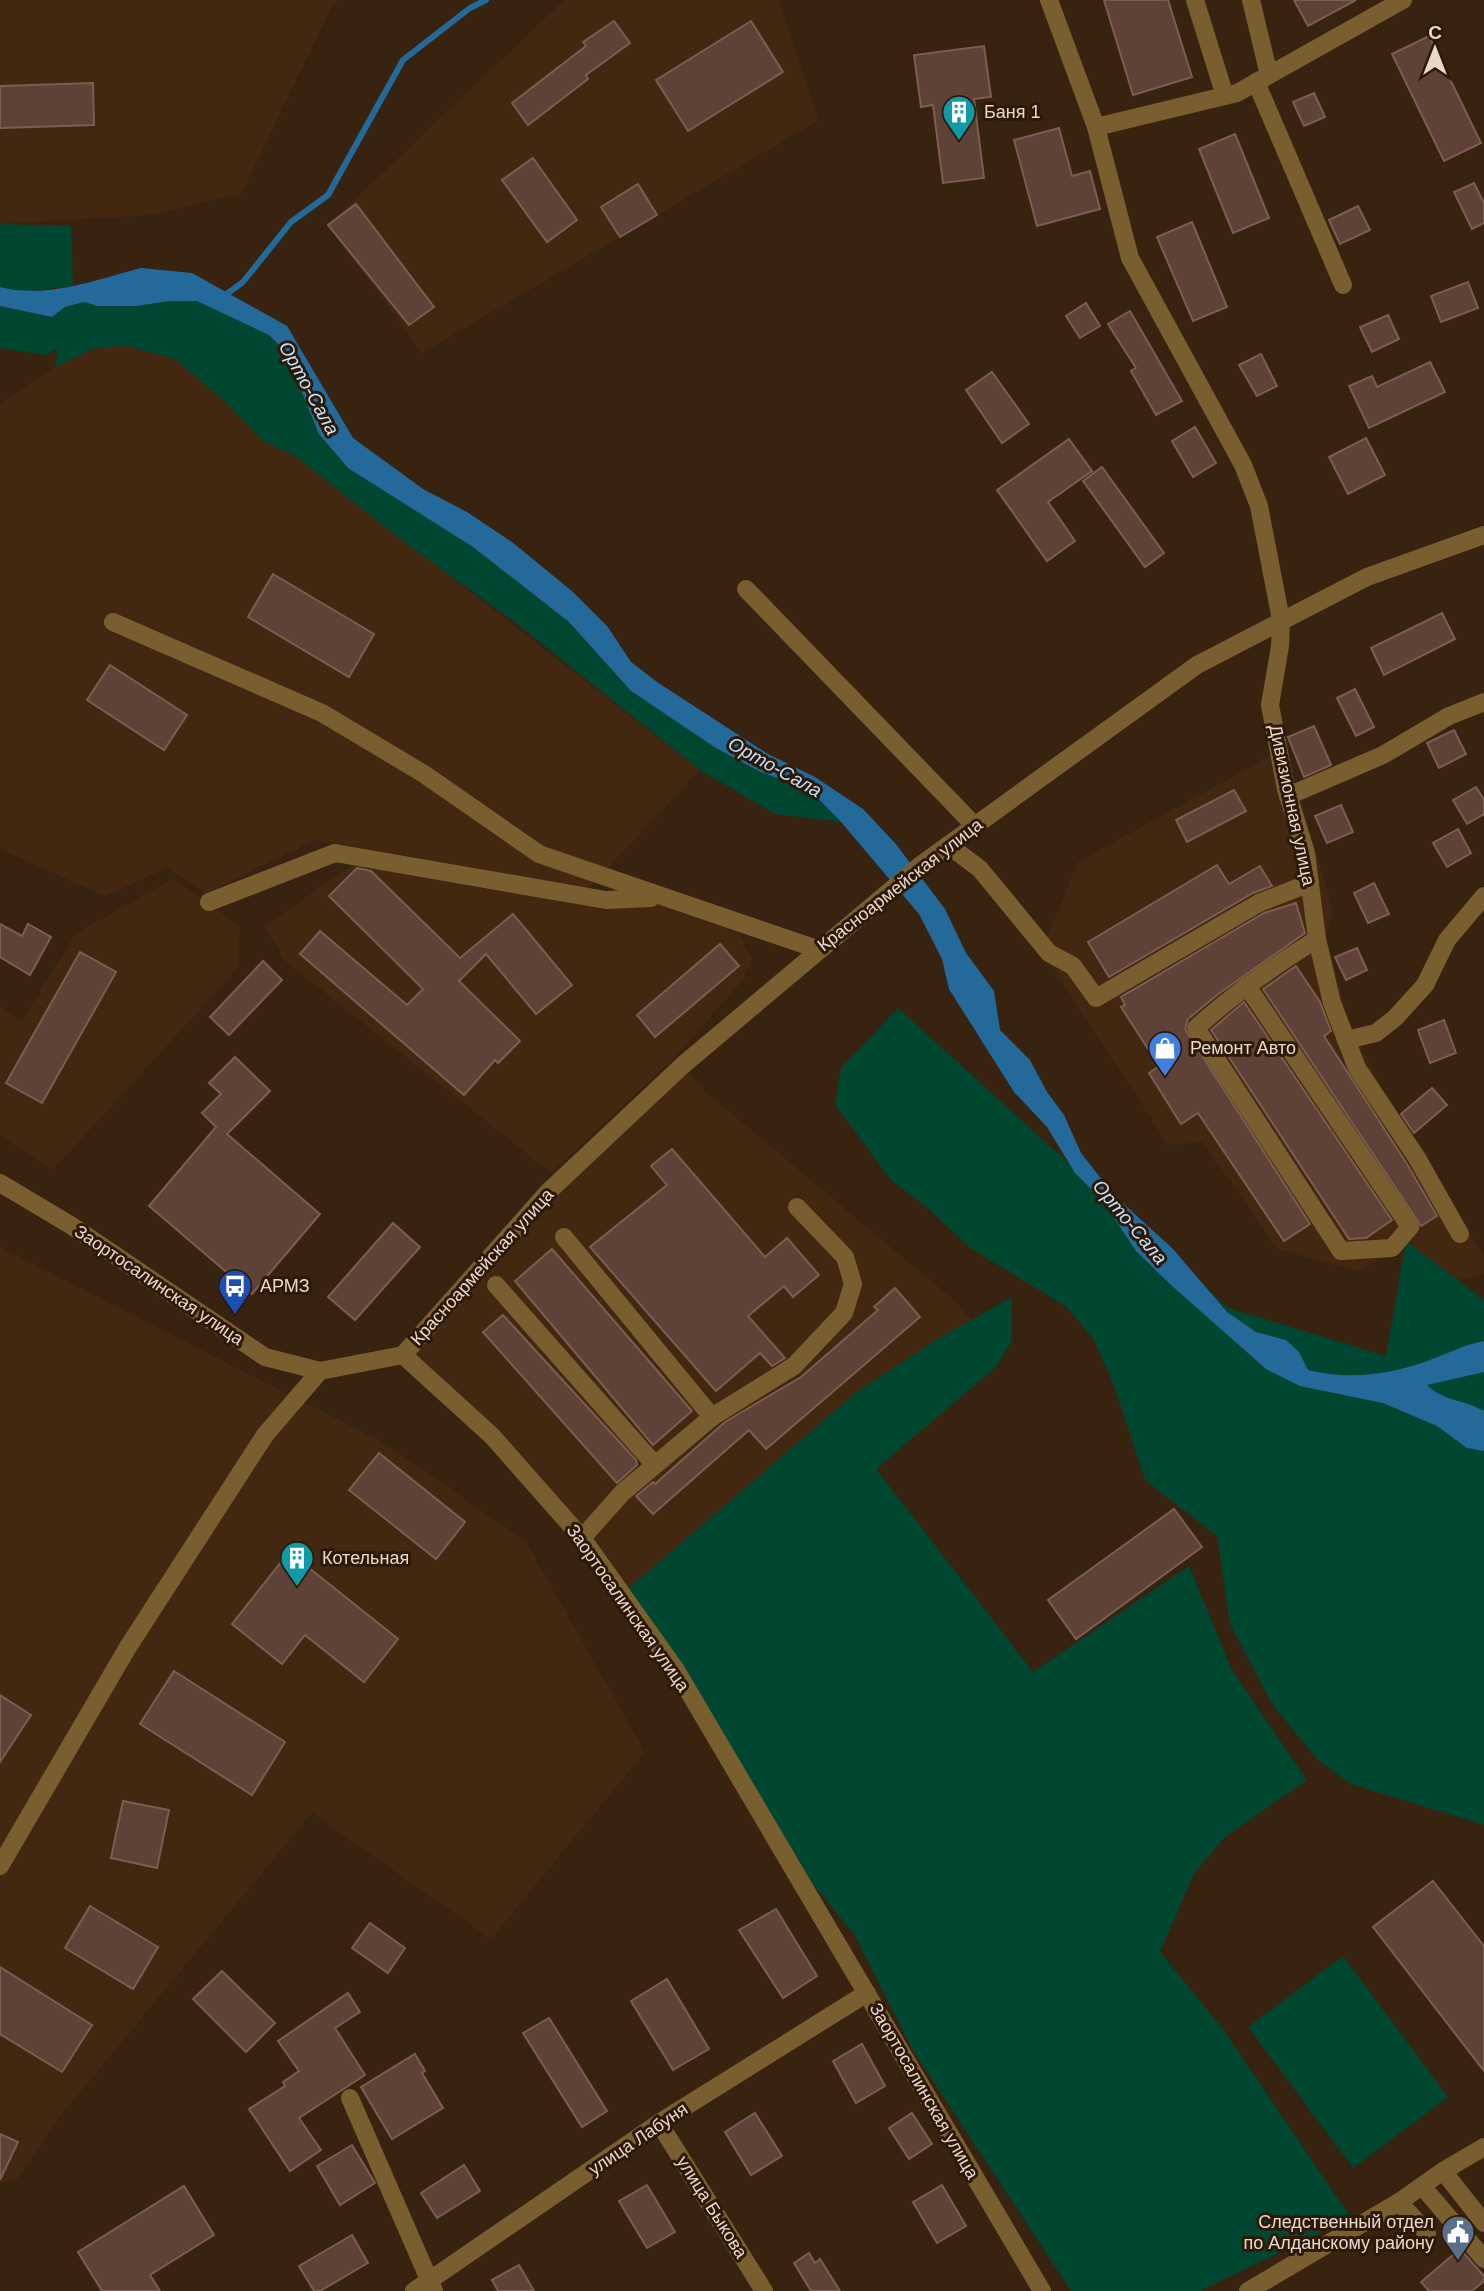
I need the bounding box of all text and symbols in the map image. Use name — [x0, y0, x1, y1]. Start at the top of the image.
north arrow — [1400, 14, 1470, 84]
text: С — [1428, 22, 1442, 43]
building icon: Баня 1 — [940, 93, 978, 142]
place label: Баня 1 — [984, 102, 1041, 122]
water label: Орто-Сала — [275, 338, 343, 438]
street label: Дивизионная улица — [1265, 723, 1319, 888]
water label: Орто-Сала — [725, 733, 825, 801]
street label: Красноармейская улица — [814, 814, 987, 956]
shop icon: Ремонт Авто — [1146, 1029, 1184, 1078]
place label: Ремонт Авто — [1190, 1038, 1296, 1058]
water label: Орто-Сала — [1089, 1176, 1171, 1268]
street label: Красноармейская улица — [407, 1184, 558, 1349]
street label: Заортосалинская улица — [71, 1221, 248, 1350]
bus stop icon: АРМЗ — [216, 1267, 254, 1316]
place label: АРМЗ — [260, 1276, 310, 1296]
street label: Заортосалинская улица — [563, 1521, 694, 1696]
building icon: Котельная — [278, 1539, 316, 1588]
place label: Котельная — [322, 1548, 409, 1568]
street label: Заортосалинская улица — [865, 2000, 983, 2183]
street label: улица Лабуня — [585, 2099, 691, 2179]
street label: улица Быкова — [673, 2152, 752, 2263]
place label: Следственный отдел по Алданскому району — [1244, 2212, 1434, 2253]
public building icon: Следственный отдел по Алданскому району — [1439, 2213, 1477, 2262]

